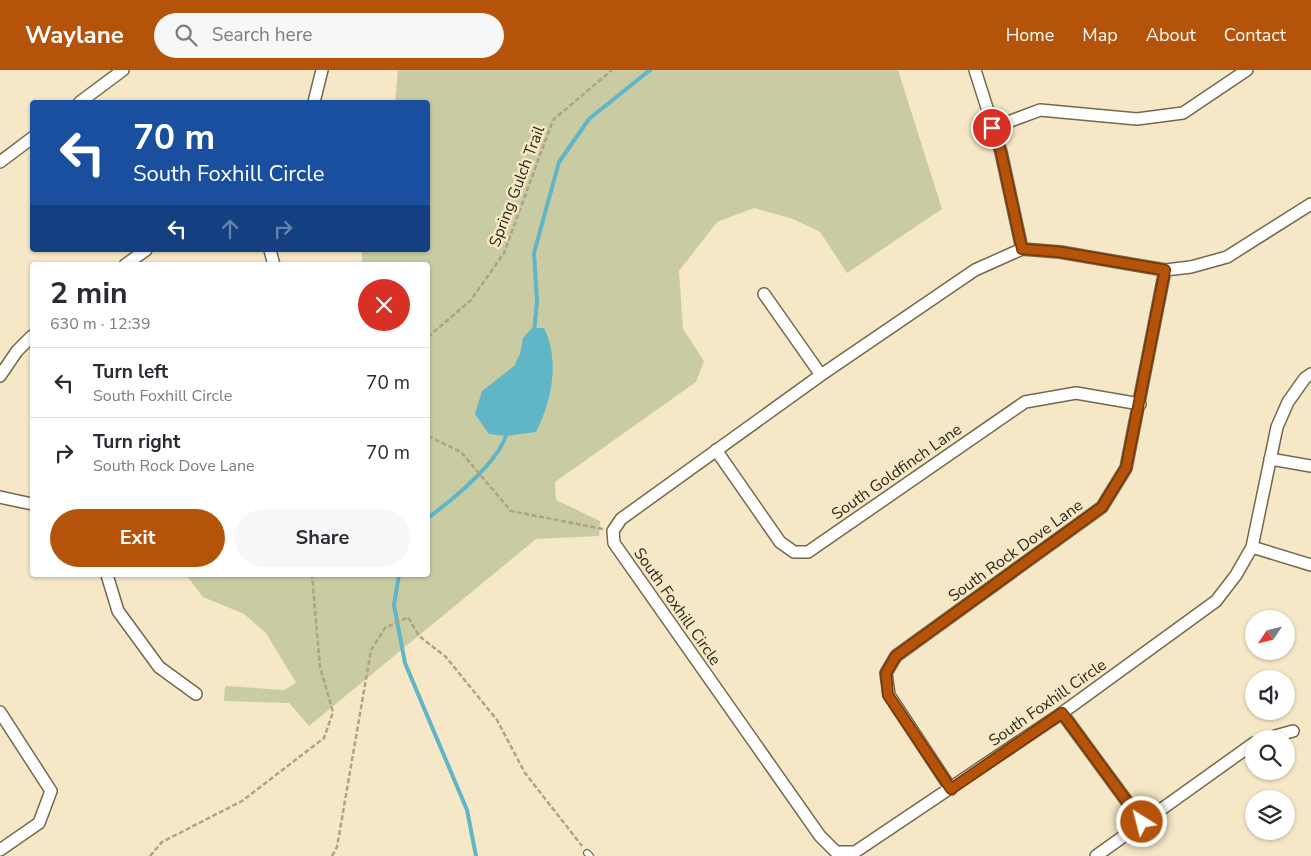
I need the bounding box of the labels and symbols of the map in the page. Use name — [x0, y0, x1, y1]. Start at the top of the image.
pin — [971, 107, 1013, 149]
street label: Spring Gulch Trail — [484, 122, 550, 250]
street label: South Goldfinch Lane — [827, 419, 966, 525]
street label: South Rock Dove Lane — [944, 494, 1087, 607]
street label: South Foxhill Circle — [628, 543, 726, 670]
north arrow — [1245, 610, 1295, 660]
street label: South Foxhill Circle — [984, 654, 1111, 752]
position arrow — [1115, 795, 1167, 847]

